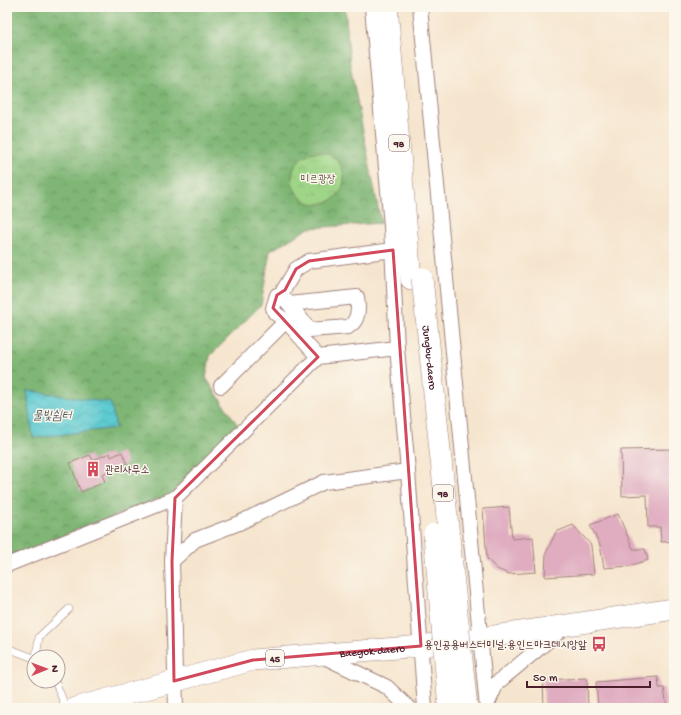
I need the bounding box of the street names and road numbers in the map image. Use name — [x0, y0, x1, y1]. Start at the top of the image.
road number: 98 — [389, 135, 409, 151]
street label: Jungbu-daero — [419, 325, 438, 391]
road number: 98 — [433, 485, 453, 501]
street label: Baegok-daero — [338, 643, 406, 661]
road number: 45 — [266, 650, 284, 666]

